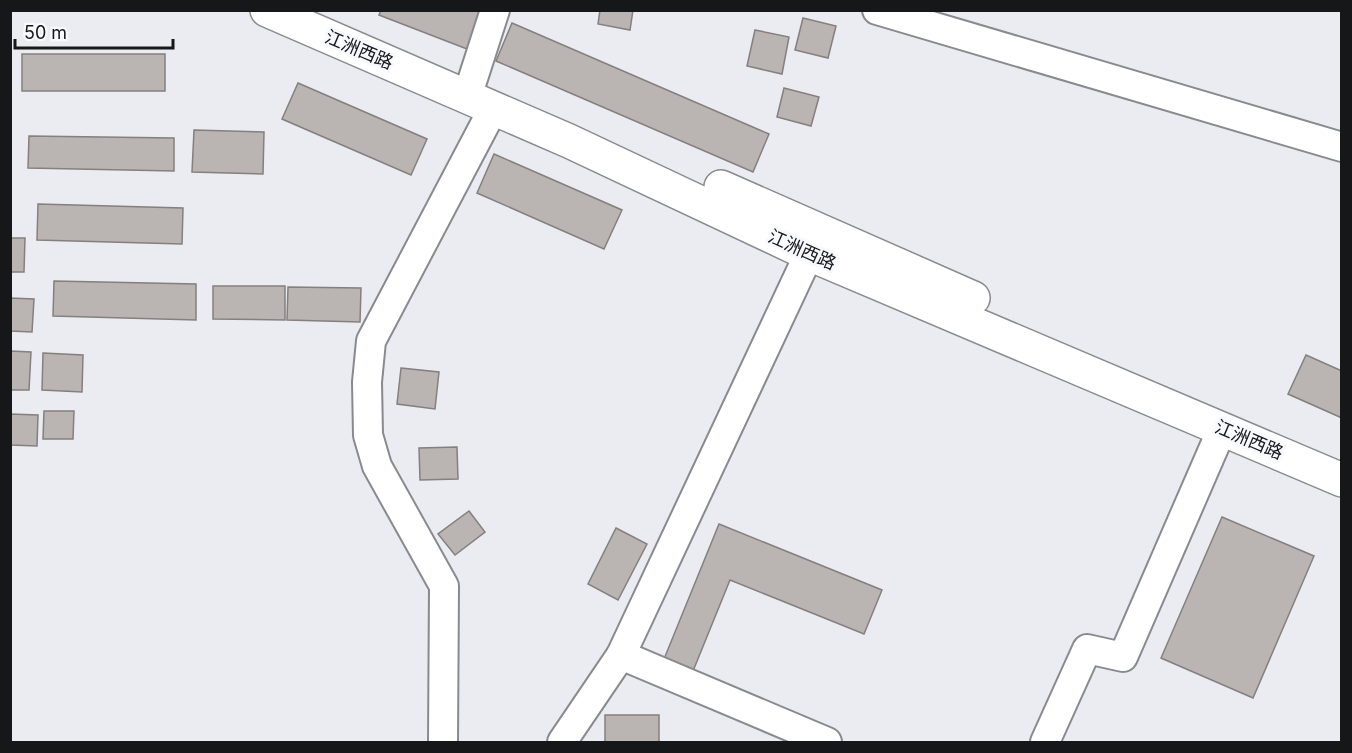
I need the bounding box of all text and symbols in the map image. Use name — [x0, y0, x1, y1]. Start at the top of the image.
scale bar — [15, 12, 172, 50]
text: 50 m — [24, 22, 67, 43]
street label: 江洲西路 — [322, 26, 396, 73]
street label: 江洲西路 — [765, 225, 839, 274]
street label: 江洲西路 — [1212, 416, 1286, 463]

